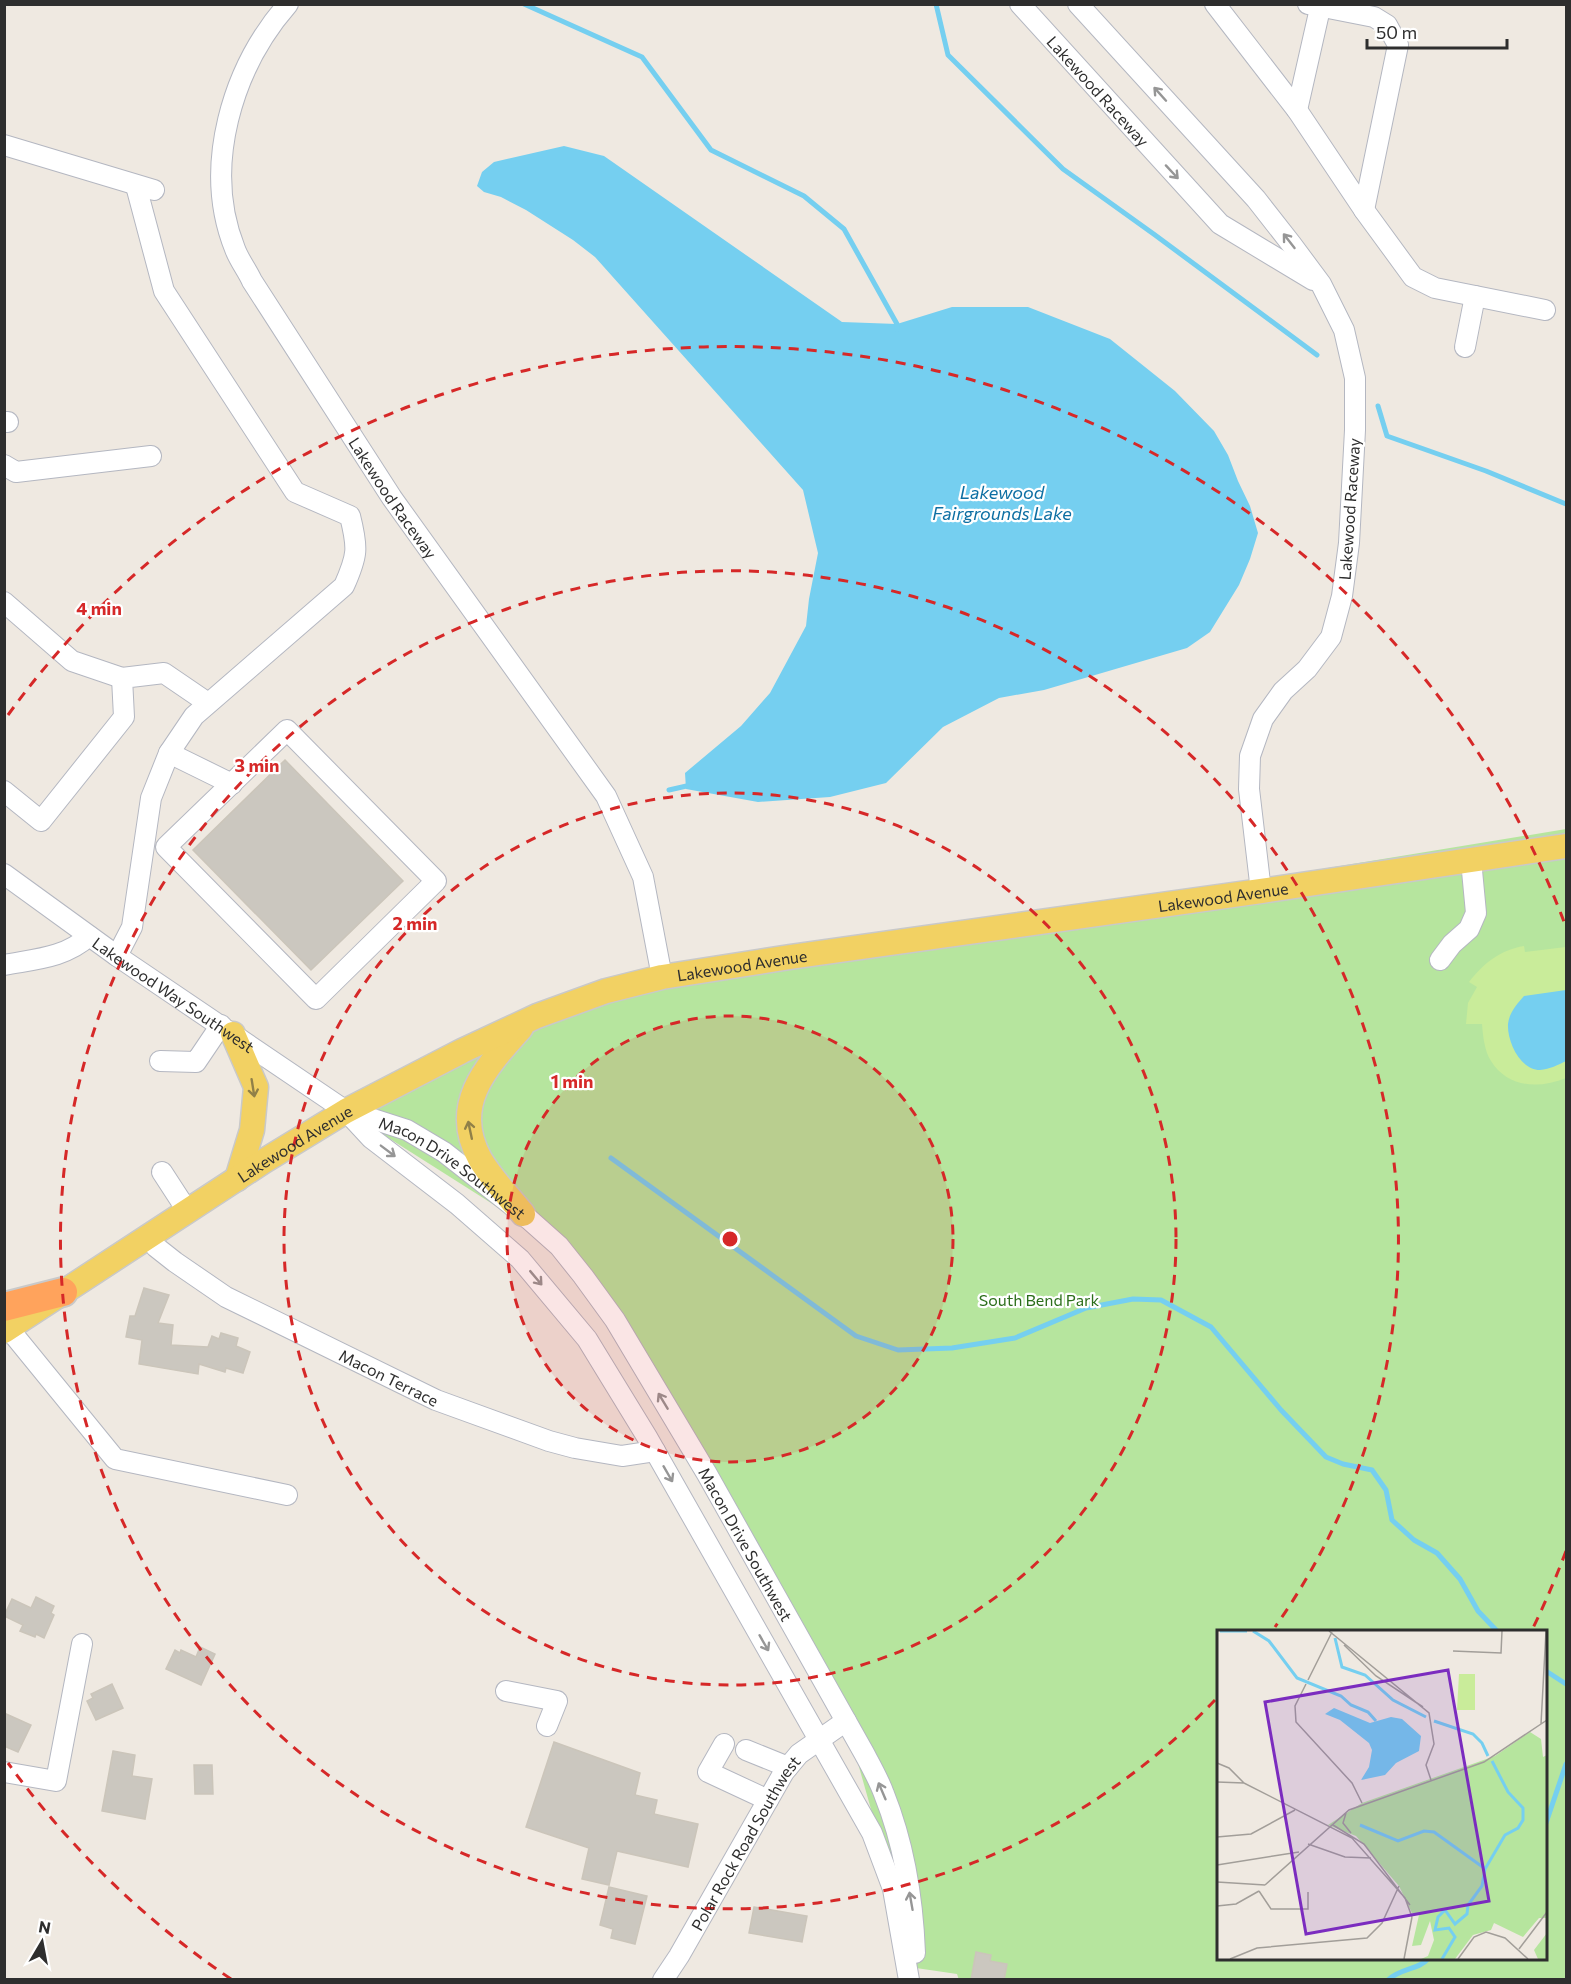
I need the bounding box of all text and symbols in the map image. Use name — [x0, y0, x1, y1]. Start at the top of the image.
scale bar — [1367, 12, 1506, 50]
text: 50 m — [1376, 21, 1417, 43]
street label: Lakewood Raceway — [1044, 31, 1154, 150]
one-way arrow — [1153, 87, 1167, 102]
one-way arrow — [1165, 164, 1179, 179]
one-way arrow — [1283, 233, 1296, 249]
street label: Lakewood Raceway — [346, 433, 442, 562]
street label: Lakewood Raceway — [1335, 437, 1363, 581]
water label: Lakewood Fairgrounds Lake — [932, 481, 1072, 524]
text: 4 min — [76, 597, 122, 619]
text: 3 min — [234, 754, 280, 776]
street label: Lakewood Avenue — [1157, 878, 1290, 915]
text: 2 min — [393, 912, 437, 934]
street label: Lakewood Way Southwest — [89, 932, 259, 1056]
street label: Lakewood Avenue — [675, 945, 808, 984]
text: 1 min — [551, 1070, 593, 1092]
one-way arrow — [248, 1078, 259, 1097]
street label: Lakewood Avenue — [233, 1100, 355, 1186]
street label: Macon Drive Southwest — [377, 1112, 530, 1222]
one-way arrow — [464, 1121, 475, 1140]
one-way arrow — [380, 1144, 396, 1157]
centre of rings — [720, 1229, 740, 1249]
one-way arrow — [529, 1270, 542, 1286]
park label: South Bend Park — [979, 1290, 1100, 1309]
street label: Macon Terrace — [336, 1345, 442, 1409]
one-way arrow — [657, 1393, 669, 1410]
street label: Macon Drive Southwest — [696, 1464, 797, 1624]
one-way arrow — [662, 1465, 674, 1482]
inset map — [1217, 1630, 1547, 1960]
one-way arrow — [758, 1634, 770, 1651]
street label: Polar Rock Road Southwest — [686, 1751, 804, 1933]
one-way arrow — [876, 1782, 887, 1801]
one-way arrow — [905, 1891, 916, 1911]
north arrow — [12, 1912, 72, 1972]
text: N — [37, 1916, 52, 1937]

